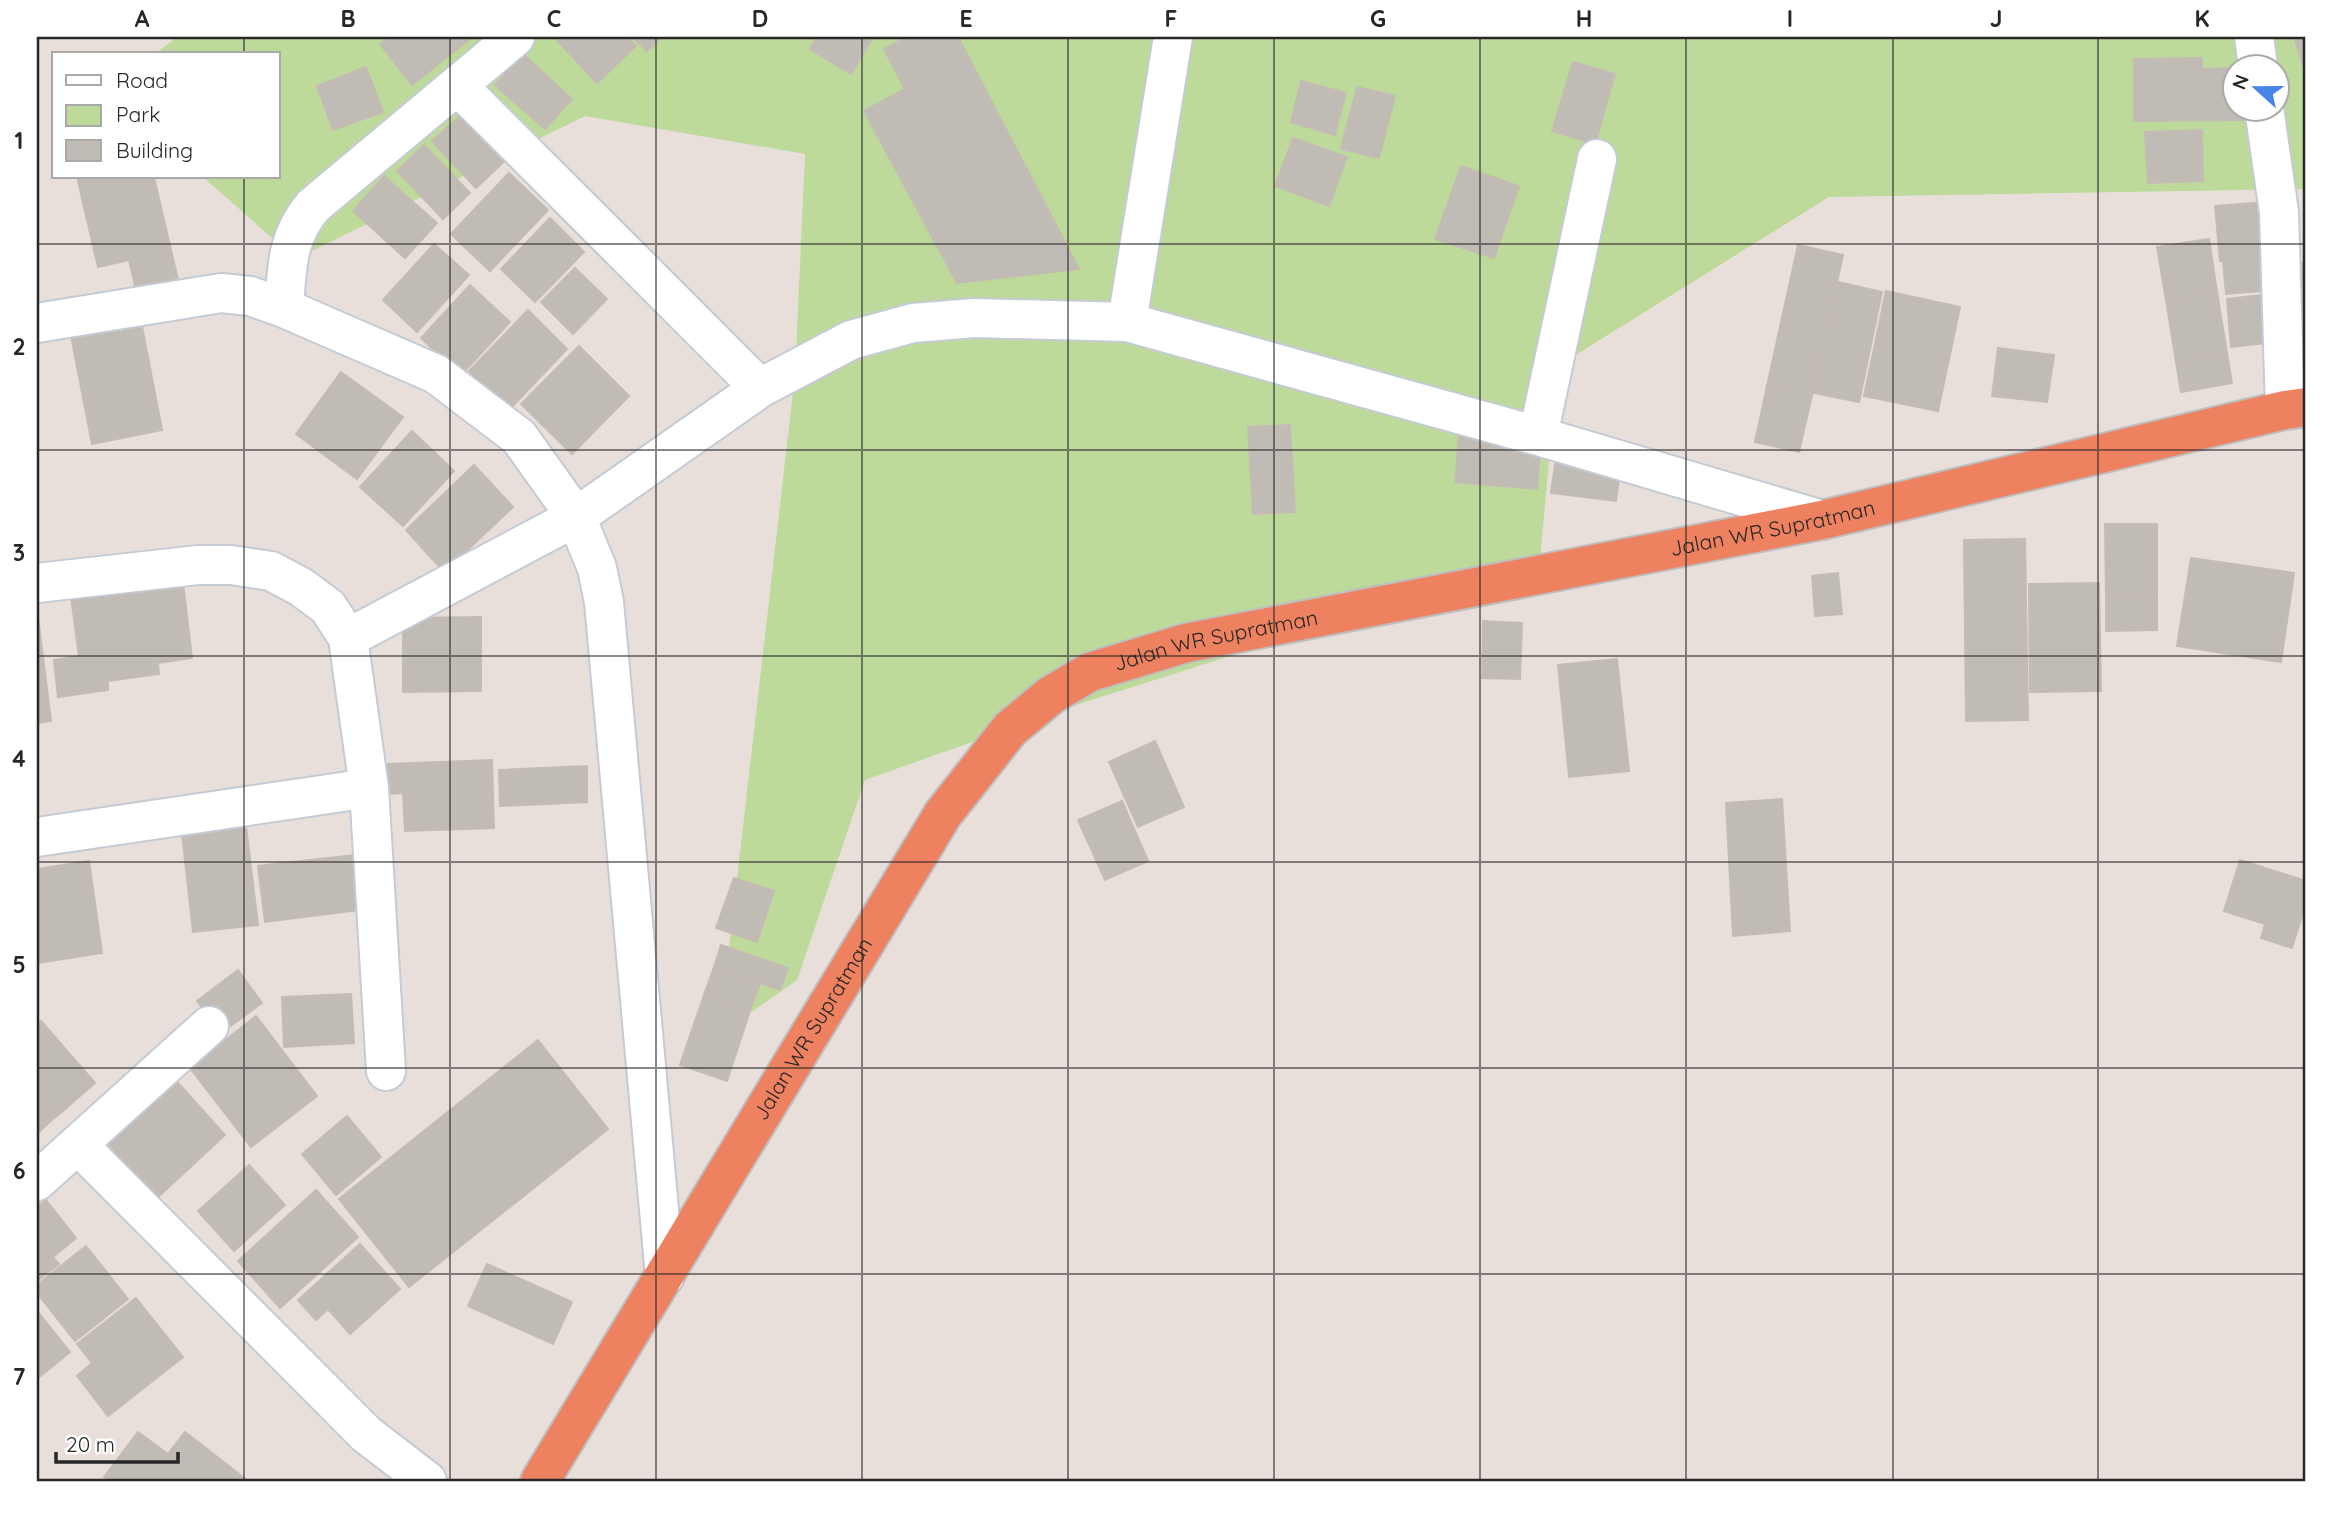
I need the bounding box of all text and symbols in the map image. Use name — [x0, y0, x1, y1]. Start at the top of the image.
text: A — [135, 4, 150, 33]
text: B — [340, 4, 356, 33]
text: C — [547, 4, 561, 33]
text: D — [752, 4, 768, 33]
text: E — [959, 4, 973, 33]
text: F — [1165, 4, 1177, 33]
text: G — [1370, 4, 1386, 33]
text: H — [1576, 4, 1592, 33]
text: I — [1787, 4, 1793, 33]
text: J — [1990, 4, 2002, 33]
text: K — [2194, 4, 2210, 33]
legend — [52, 52, 280, 178]
north arrow — [2220, 52, 2290, 122]
text: Road — [116, 67, 168, 93]
text: N — [2226, 71, 2254, 93]
text: Park — [116, 101, 160, 127]
text: 1 — [15, 126, 23, 155]
text: Building — [116, 137, 193, 163]
text: 2 — [12, 332, 26, 361]
street label: Jalan WR Supratman — [1668, 494, 1877, 561]
text: 3 — [13, 538, 25, 567]
street label: Jalan WR Supratman — [1111, 604, 1320, 676]
text: 4 — [12, 744, 26, 773]
street label: Jalan WR Supratman — [747, 933, 877, 1125]
text: 5 — [12, 950, 26, 979]
text: 6 — [13, 1156, 25, 1185]
text: 7 — [13, 1362, 26, 1391]
scale bar — [56, 1420, 178, 1464]
text: 20 m — [66, 1431, 115, 1457]

